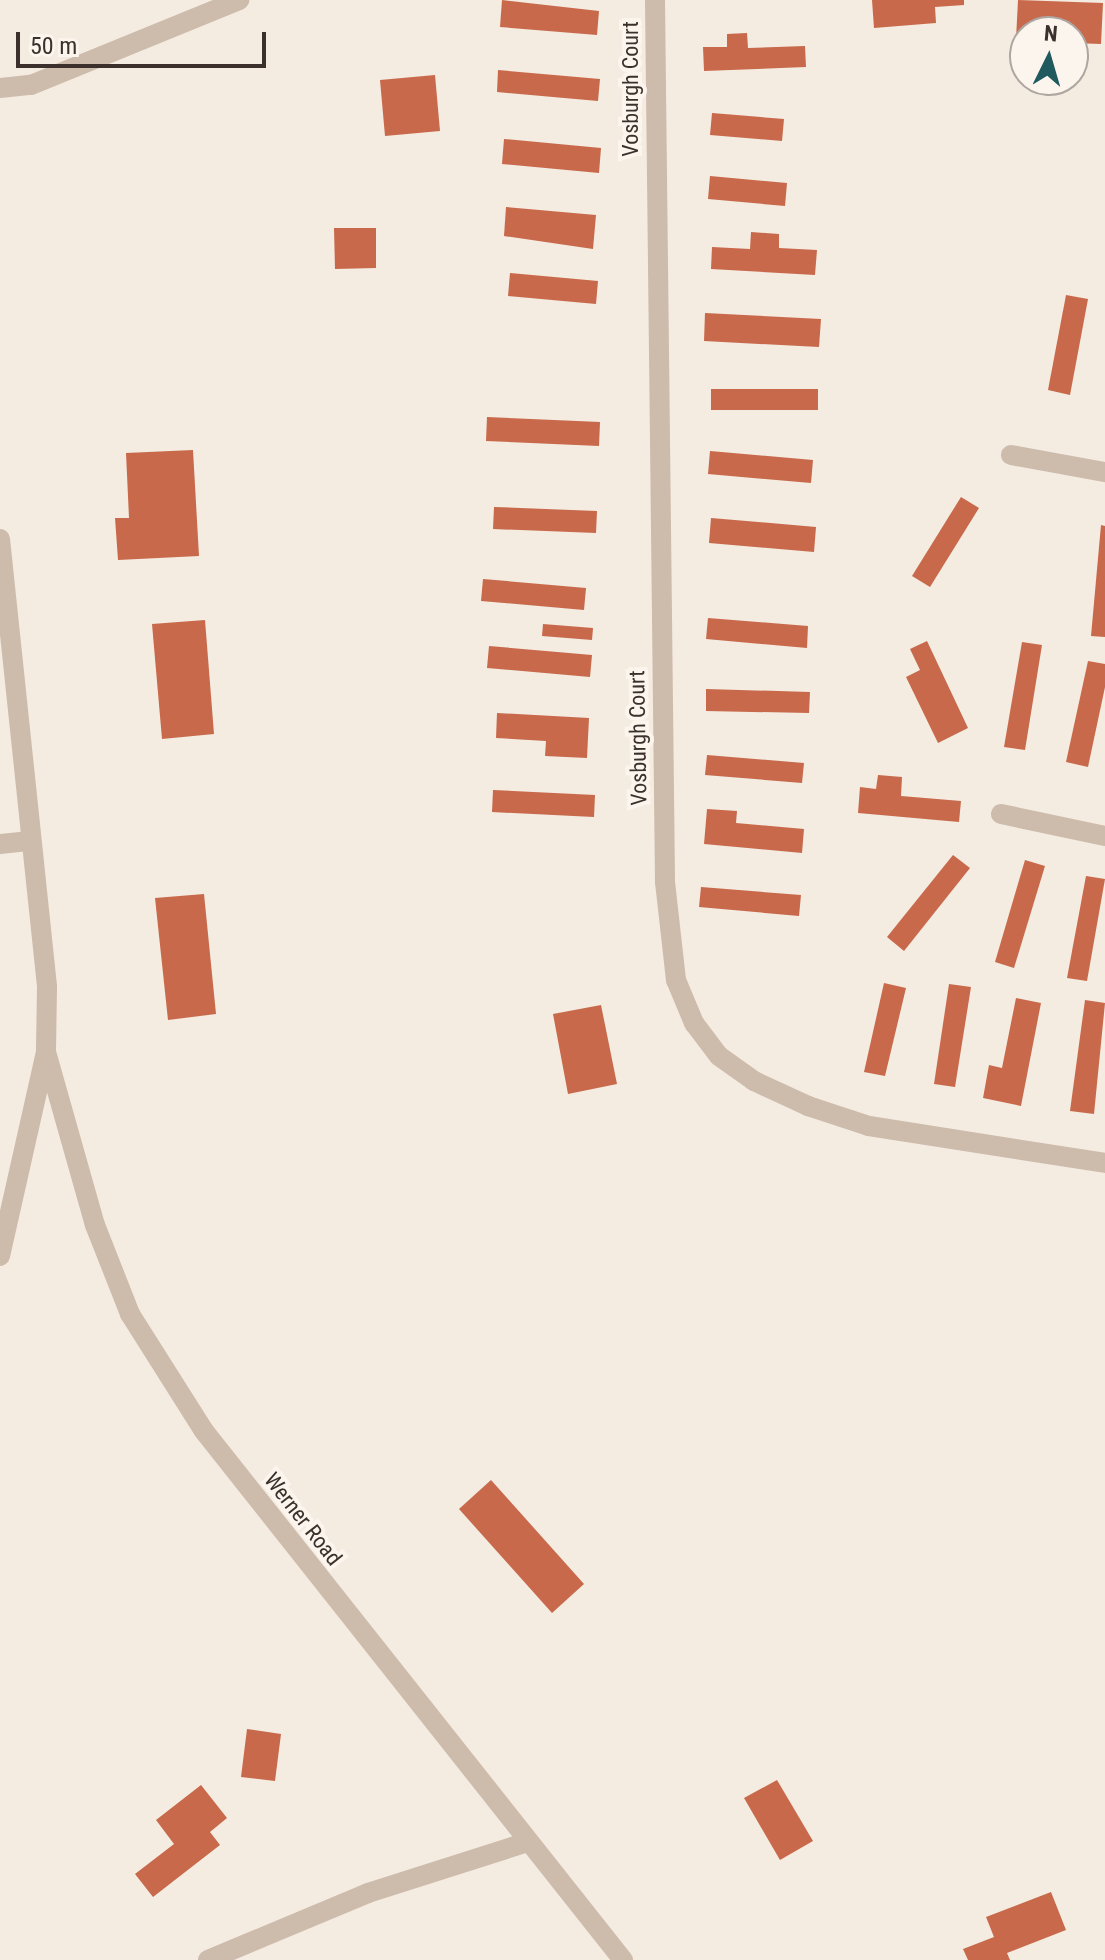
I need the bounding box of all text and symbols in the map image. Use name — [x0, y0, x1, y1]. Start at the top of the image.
scale bar — [20, 16, 270, 66]
north arrow — [1009, 16, 1089, 96]
street label: Vosburgh Court — [618, 21, 644, 157]
text: N — [1043, 21, 1059, 47]
text: 50 m — [30, 32, 77, 60]
street label: Vosburgh Court — [624, 670, 652, 806]
street label: Werner Road — [259, 1467, 347, 1571]

